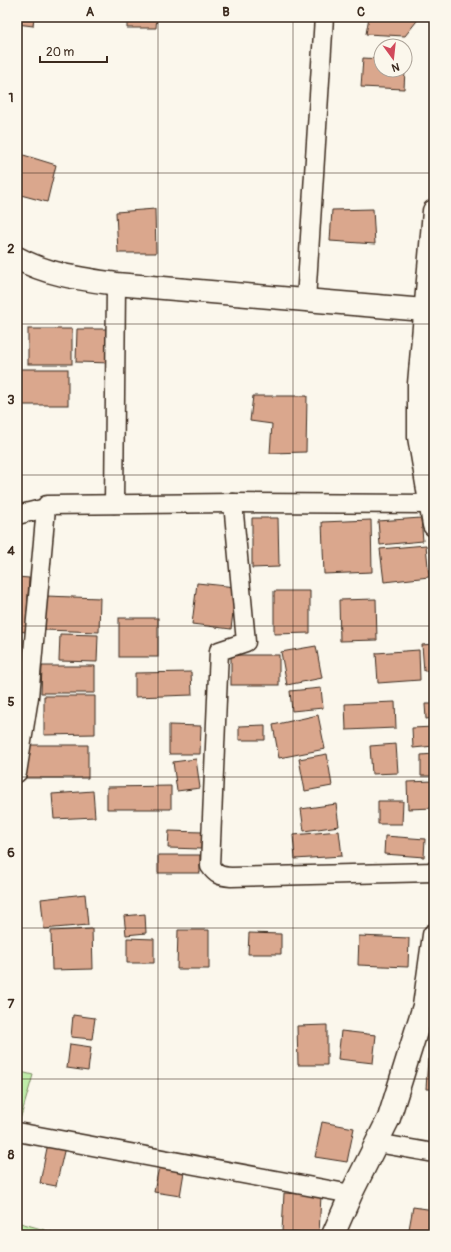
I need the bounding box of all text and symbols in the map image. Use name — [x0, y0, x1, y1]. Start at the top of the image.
text: A — [86, 4, 95, 20]
text: B — [222, 4, 230, 20]
text: C — [357, 4, 365, 20]
scale bar — [40, 38, 107, 64]
north arrow — [373, 38, 413, 78]
text: 20 m — [46, 45, 75, 60]
text: N — [390, 60, 401, 75]
text: 1 — [8, 90, 14, 106]
text: 2 — [7, 241, 15, 257]
text: 3 — [7, 392, 15, 408]
text: 4 — [7, 543, 15, 559]
text: 5 — [7, 694, 15, 710]
text: 6 — [7, 845, 15, 861]
text: 7 — [8, 996, 15, 1012]
text: 8 — [8, 1147, 15, 1163]

